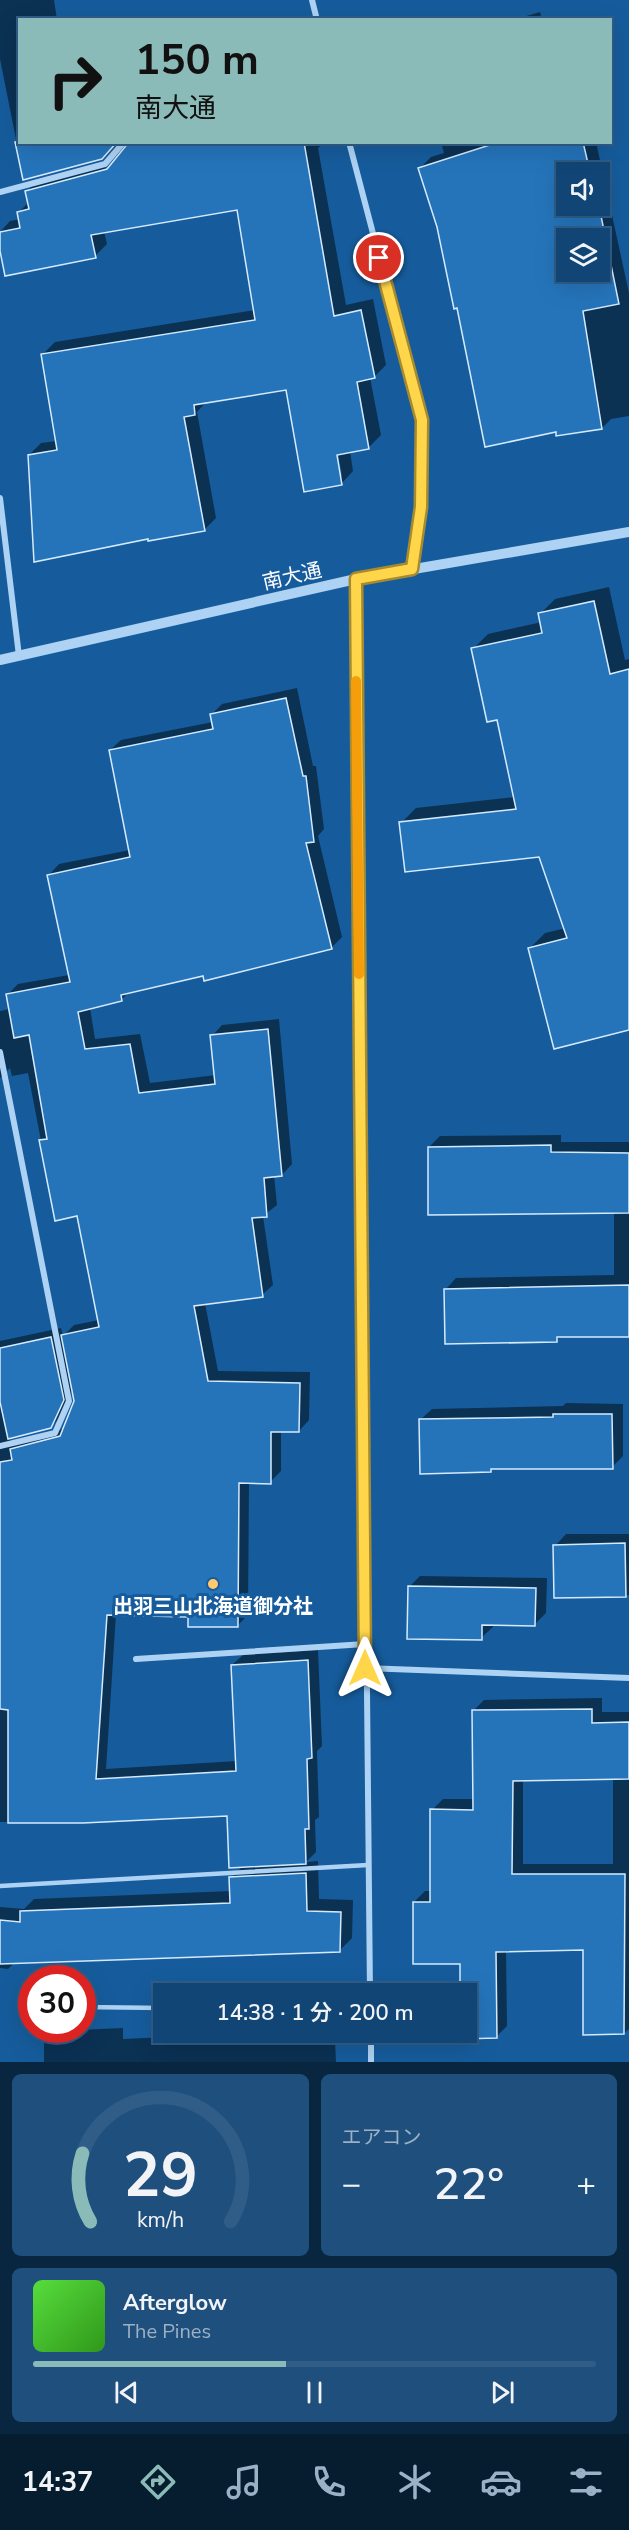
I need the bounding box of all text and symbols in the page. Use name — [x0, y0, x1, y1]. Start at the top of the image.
text: 150 m — [135, 32, 259, 89]
icon: right — [36, 42, 114, 120]
text: 南大通 — [135, 90, 216, 127]
map controls — [556, 162, 610, 282]
button: sound — [556, 162, 610, 216]
button: layers — [556, 228, 610, 282]
pin — [353, 232, 404, 283]
icon: arrive — [362, 241, 395, 274]
street label: 南大通 — [260, 557, 324, 596]
marker: 出羽三山北海道御分社 — [206, 1577, 220, 1591]
place label: 出羽三山北海道御分社 — [113, 1593, 313, 1620]
position arrow — [333, 1636, 397, 1700]
speed limit sign: 30 — [18, 1965, 96, 2043]
text: 14:38 · 1 分 · 200 m — [216, 1998, 414, 2028]
text: エアコン — [342, 2124, 422, 2151]
text: 29 — [123, 2133, 198, 2218]
text: 22° — [433, 2154, 504, 2215]
text: − — [342, 2162, 361, 2207]
text: + — [576, 2162, 596, 2207]
text: km/h — [137, 2205, 184, 2235]
text: Afterglow — [123, 2288, 227, 2318]
text: The Pines — [123, 2318, 211, 2345]
icon: previous — [110, 2376, 143, 2409]
icon: pause — [298, 2376, 331, 2409]
icon: next — [486, 2376, 519, 2409]
icon: directions — [137, 2461, 179, 2503]
icon: music — [223, 2461, 265, 2503]
icon: phone — [308, 2461, 350, 2503]
icon: climate — [394, 2461, 436, 2503]
icon: car — [480, 2461, 522, 2503]
icon: filters — [565, 2461, 607, 2503]
text: 14:37 — [22, 2464, 93, 2501]

